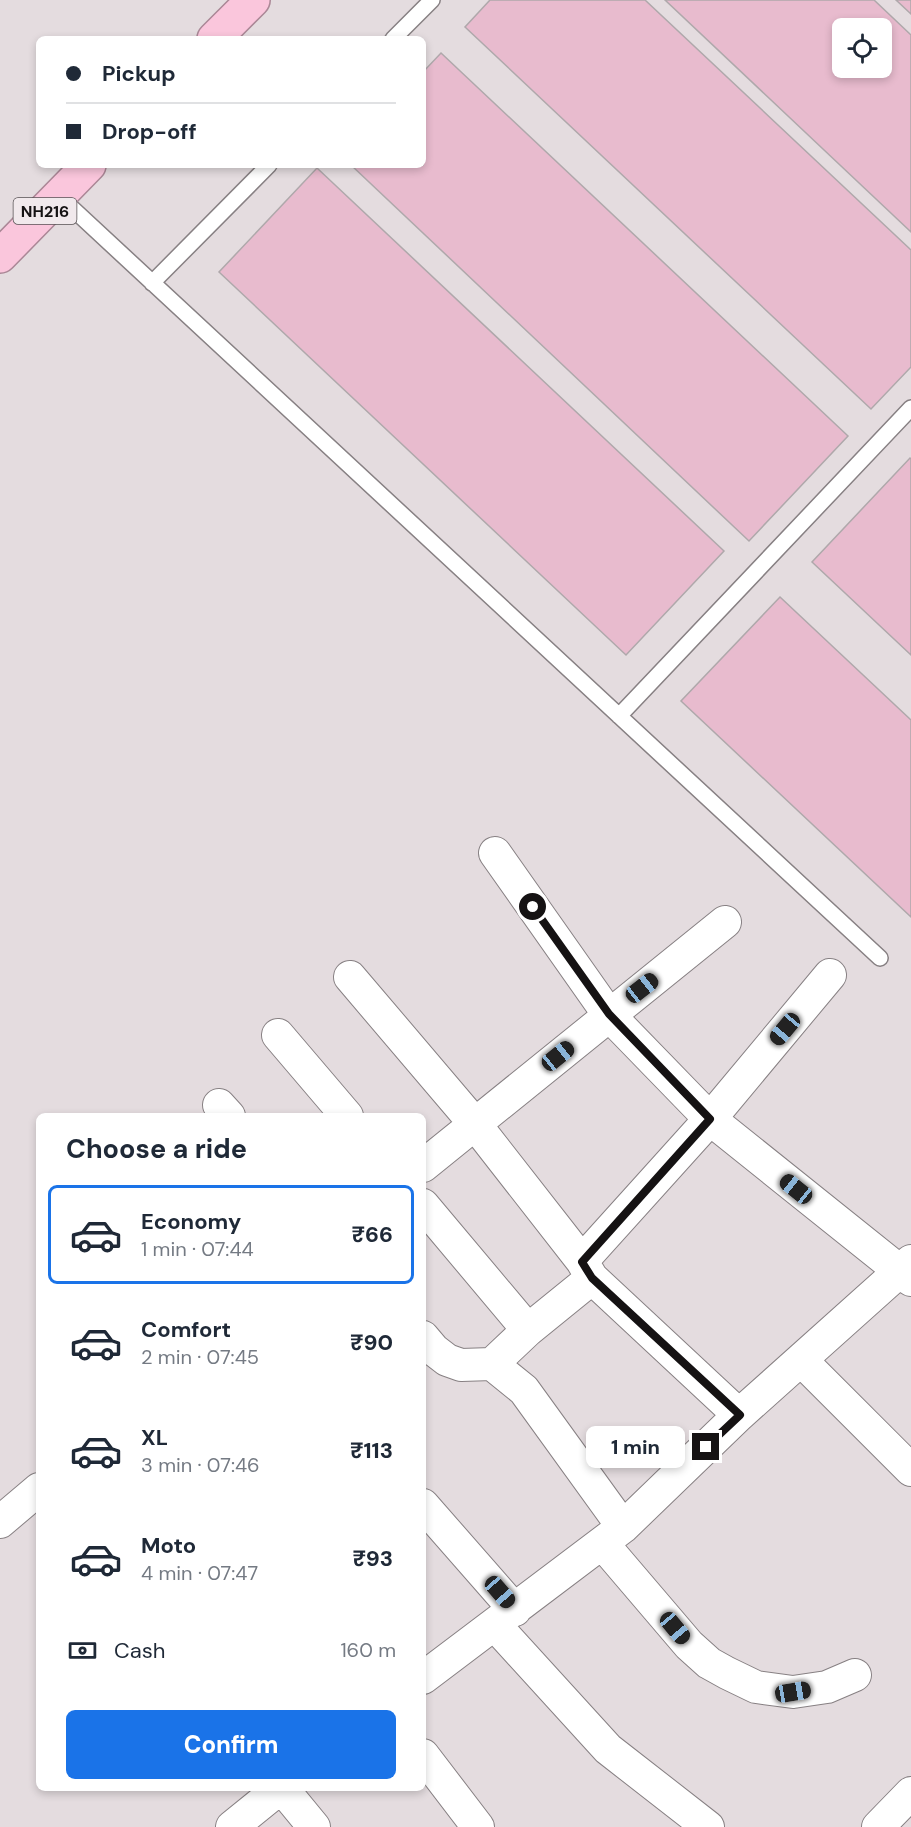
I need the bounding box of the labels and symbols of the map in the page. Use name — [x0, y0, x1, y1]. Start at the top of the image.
road number: NH216 — [14, 198, 76, 224]
route start — [519, 893, 546, 920]
car — [622, 970, 662, 1006]
car — [767, 1009, 803, 1049]
car — [538, 1038, 578, 1074]
car — [776, 1171, 816, 1207]
callout: 1 min — [586, 1426, 685, 1468]
route end — [692, 1433, 719, 1460]
car — [481, 1573, 519, 1611]
car — [657, 1608, 693, 1648]
car — [774, 1680, 812, 1704]

